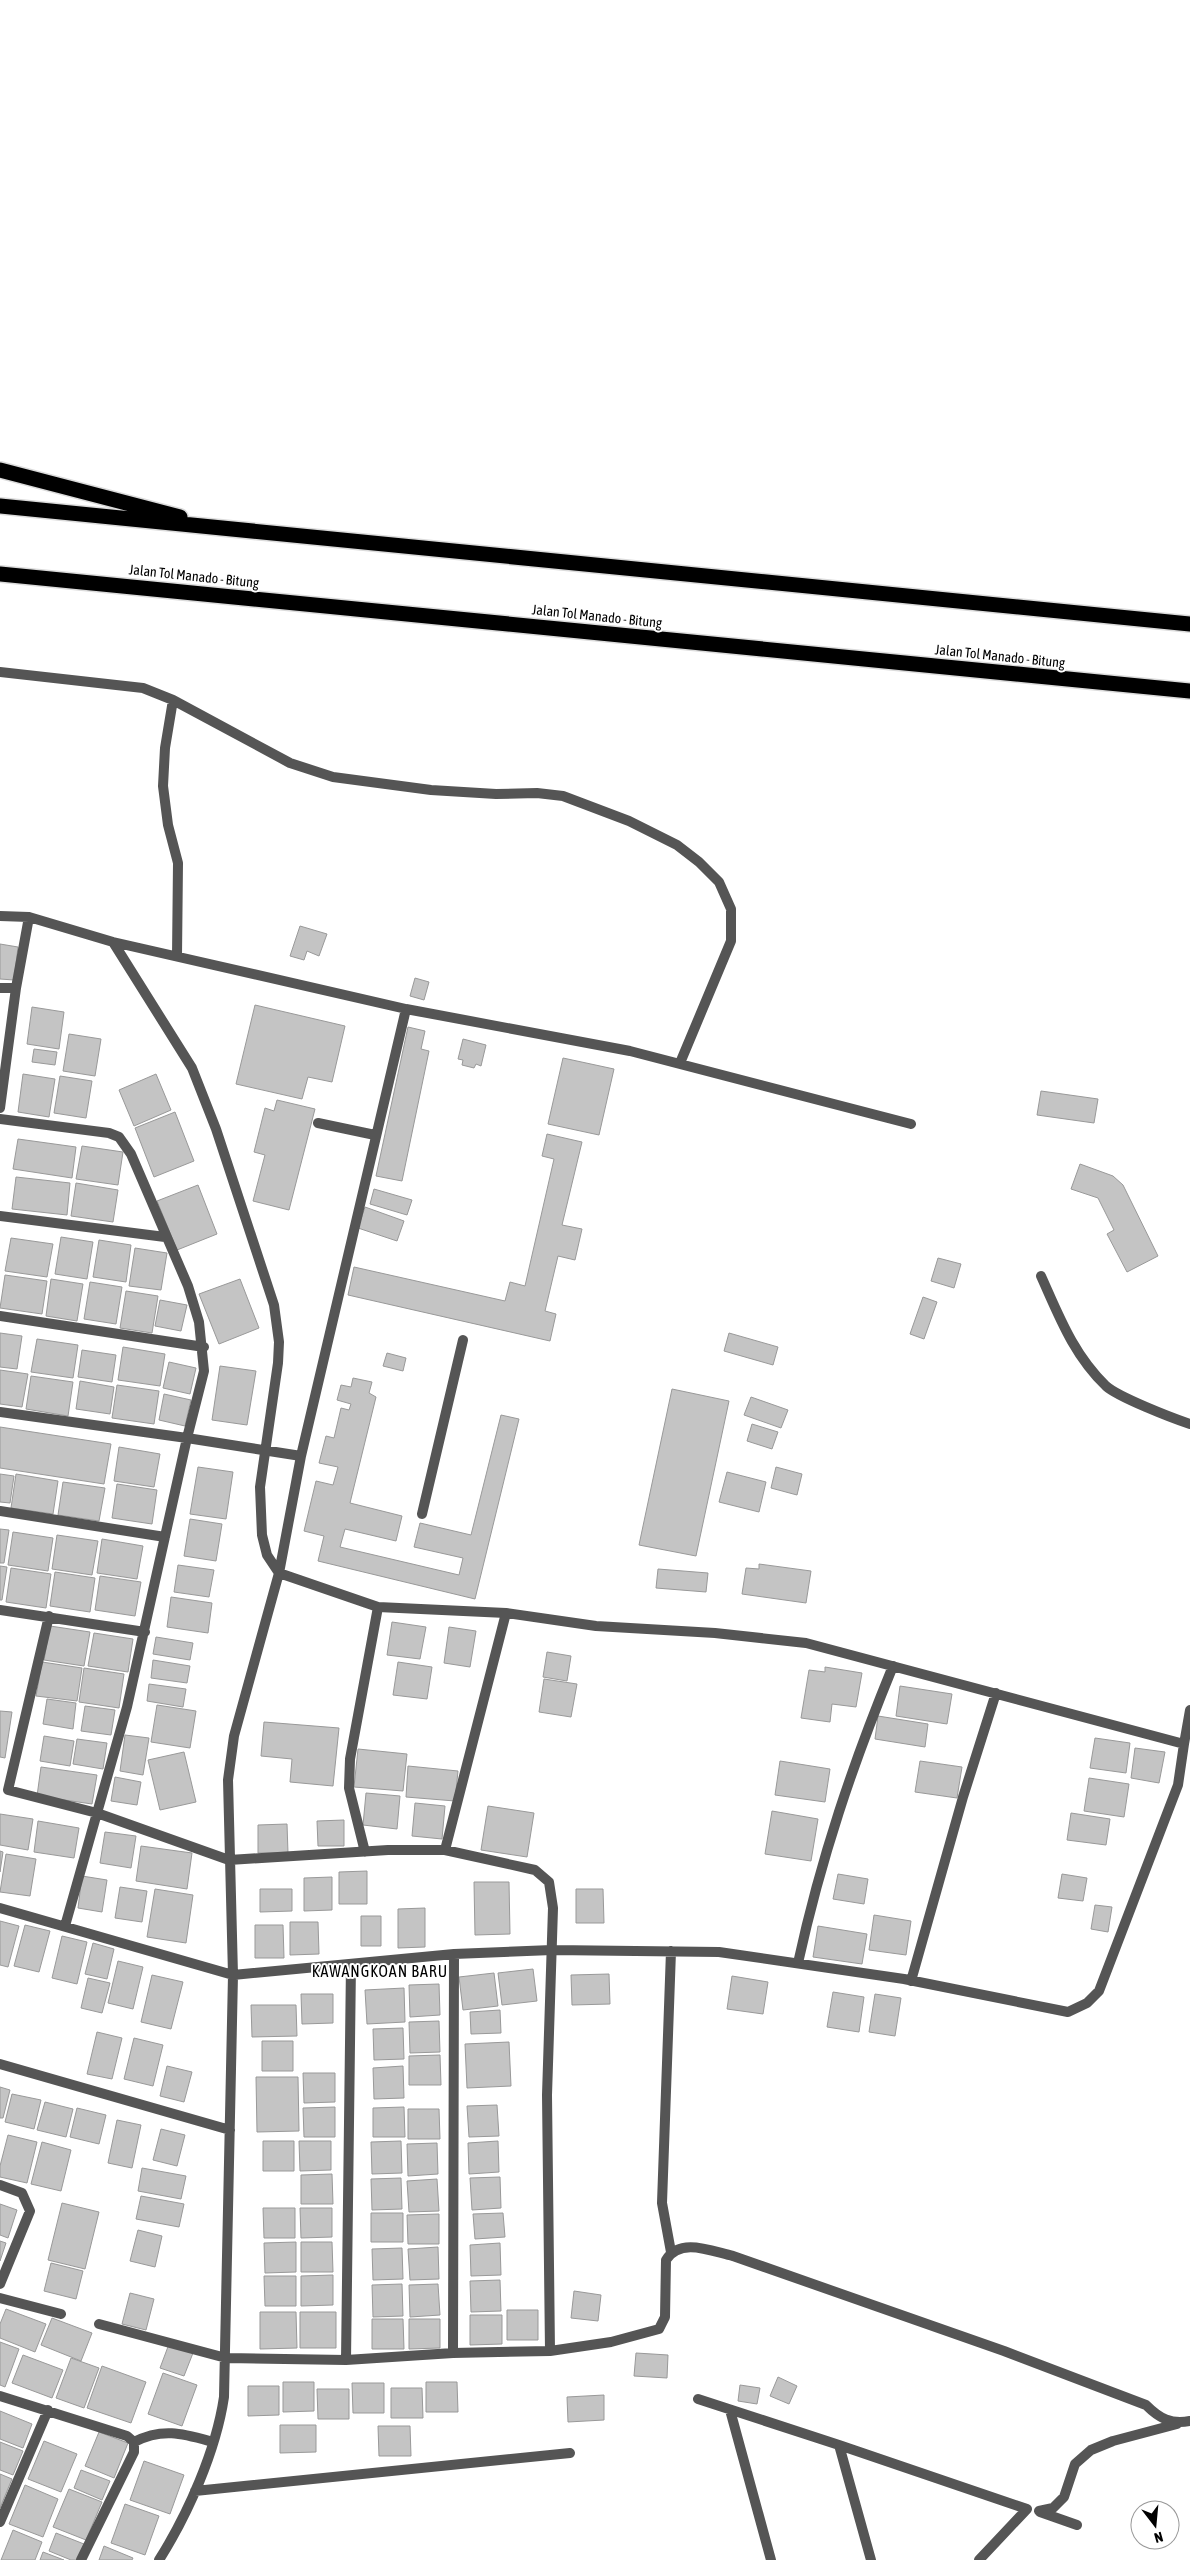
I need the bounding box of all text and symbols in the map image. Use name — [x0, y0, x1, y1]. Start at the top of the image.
street label: Jalan Tol Manado - Bitung — [128, 561, 260, 591]
street label: Jalan Tol Manado - Bitung — [531, 601, 663, 631]
street label: Jalan Tol Manado - Bitung — [934, 641, 1066, 671]
district label: KAWANGKOAN BARU — [312, 1962, 448, 1980]
north arrow — [1130, 2500, 1180, 2550]
text: N — [1152, 2529, 1165, 2546]

